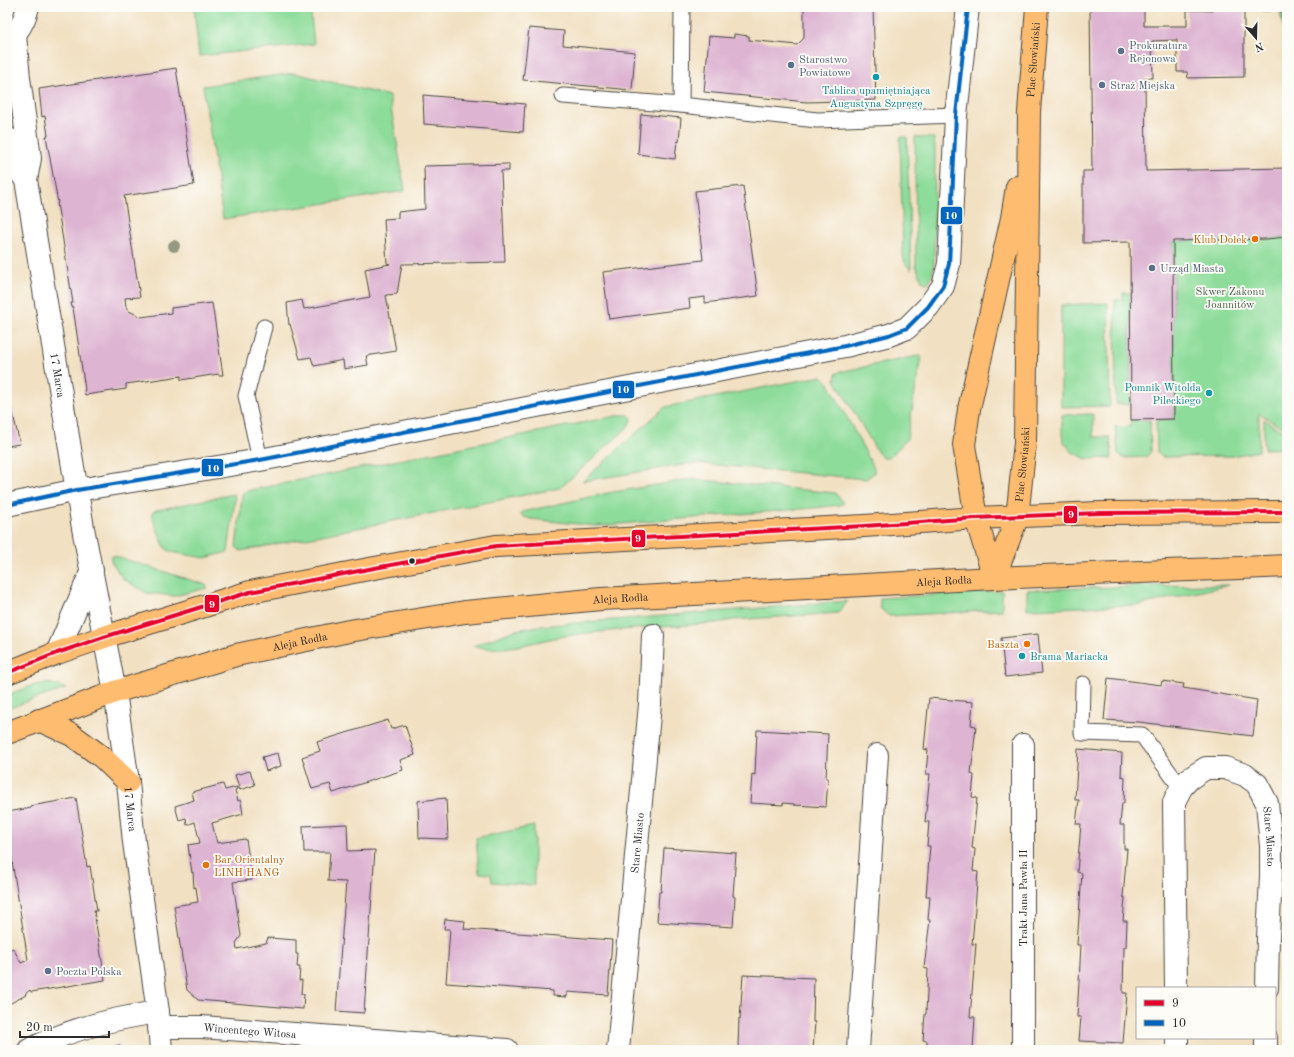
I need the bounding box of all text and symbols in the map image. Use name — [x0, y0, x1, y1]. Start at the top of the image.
north arrow — [1236, 18, 1276, 58]
street label: Plac Słowiański — [1026, 22, 1043, 98]
text: N — [1253, 39, 1265, 53]
place label: Prokuratura Rejonowa — [1129, 41, 1188, 65]
marker: Prokuratura Rejonowa — [1116, 46, 1126, 56]
place label: Starostwo Powiatowe — [799, 55, 850, 79]
marker: Starostwo Powiatowe — [786, 60, 796, 70]
marker: Tablica upamiętniająca Augustyna Szpręgę — [871, 72, 881, 82]
marker: Straż Miejska — [1097, 80, 1107, 90]
place label: Straż Miejska — [1110, 81, 1176, 92]
place label: Tablica upamiętniająca Augustyna Szpręgę — [822, 86, 931, 110]
line badge: 10 — [940, 206, 963, 225]
text: 10 — [945, 211, 957, 222]
marker: Klub Dołek — [1250, 234, 1260, 244]
place label: Klub Dołek — [1193, 235, 1247, 246]
marker: Urząd Miasta — [1147, 263, 1157, 273]
place label: Urząd Miasta — [1160, 264, 1224, 275]
park label: Skwer Zakonu Joannitów — [1196, 287, 1265, 311]
street label: 17 Marca — [47, 352, 66, 399]
line badge: 10 — [612, 380, 635, 399]
place label: Pomnik Witolda Pileckiego — [1125, 383, 1202, 407]
text: 10 — [617, 385, 629, 396]
marker: Pomnik Witolda Pileckiego — [1204, 388, 1214, 398]
street label: Plac Słowiański — [1015, 427, 1032, 503]
line badge: 10 — [201, 458, 224, 477]
text: 10 — [207, 464, 219, 475]
line badge: 9 — [1063, 505, 1078, 524]
text: 9 — [1068, 510, 1074, 521]
line badge: 9 — [631, 529, 646, 548]
text: 9 — [635, 534, 641, 545]
unlabelled marker — [407, 556, 417, 566]
street label: Aleja Rodła — [916, 575, 973, 589]
street label: Aleja Rodła — [592, 592, 649, 607]
line badge: 9 — [204, 594, 220, 613]
text: 9 — [209, 600, 215, 611]
street label: Aleja Rodła — [271, 632, 329, 654]
marker: Baszta — [1022, 639, 1032, 649]
place label: Baszta — [987, 640, 1020, 651]
marker: Brama Mariacka — [1017, 651, 1027, 661]
place label: Brama Mariacka — [1030, 652, 1109, 663]
street label: 17 Marca — [121, 786, 137, 833]
street label: Stare Miasto — [1260, 806, 1275, 866]
street label: Stare Miasto — [630, 812, 647, 874]
street label: Trakt Jana Pawła II — [1019, 849, 1030, 947]
place label: Bar Orientalny LINH HANG — [214, 855, 285, 879]
marker: Bar Orientalny LINH HANG — [201, 860, 211, 870]
marker: Poczta Polska — [43, 966, 53, 976]
place label: Poczta Polska — [56, 967, 122, 978]
legend — [1136, 987, 1276, 1039]
text: 9 — [1172, 998, 1179, 1010]
scale bar — [20, 1013, 109, 1039]
text: 10 — [1172, 1018, 1186, 1030]
text: 20 m — [26, 1022, 53, 1034]
street label: Wincentego Witosa — [203, 1023, 297, 1041]

